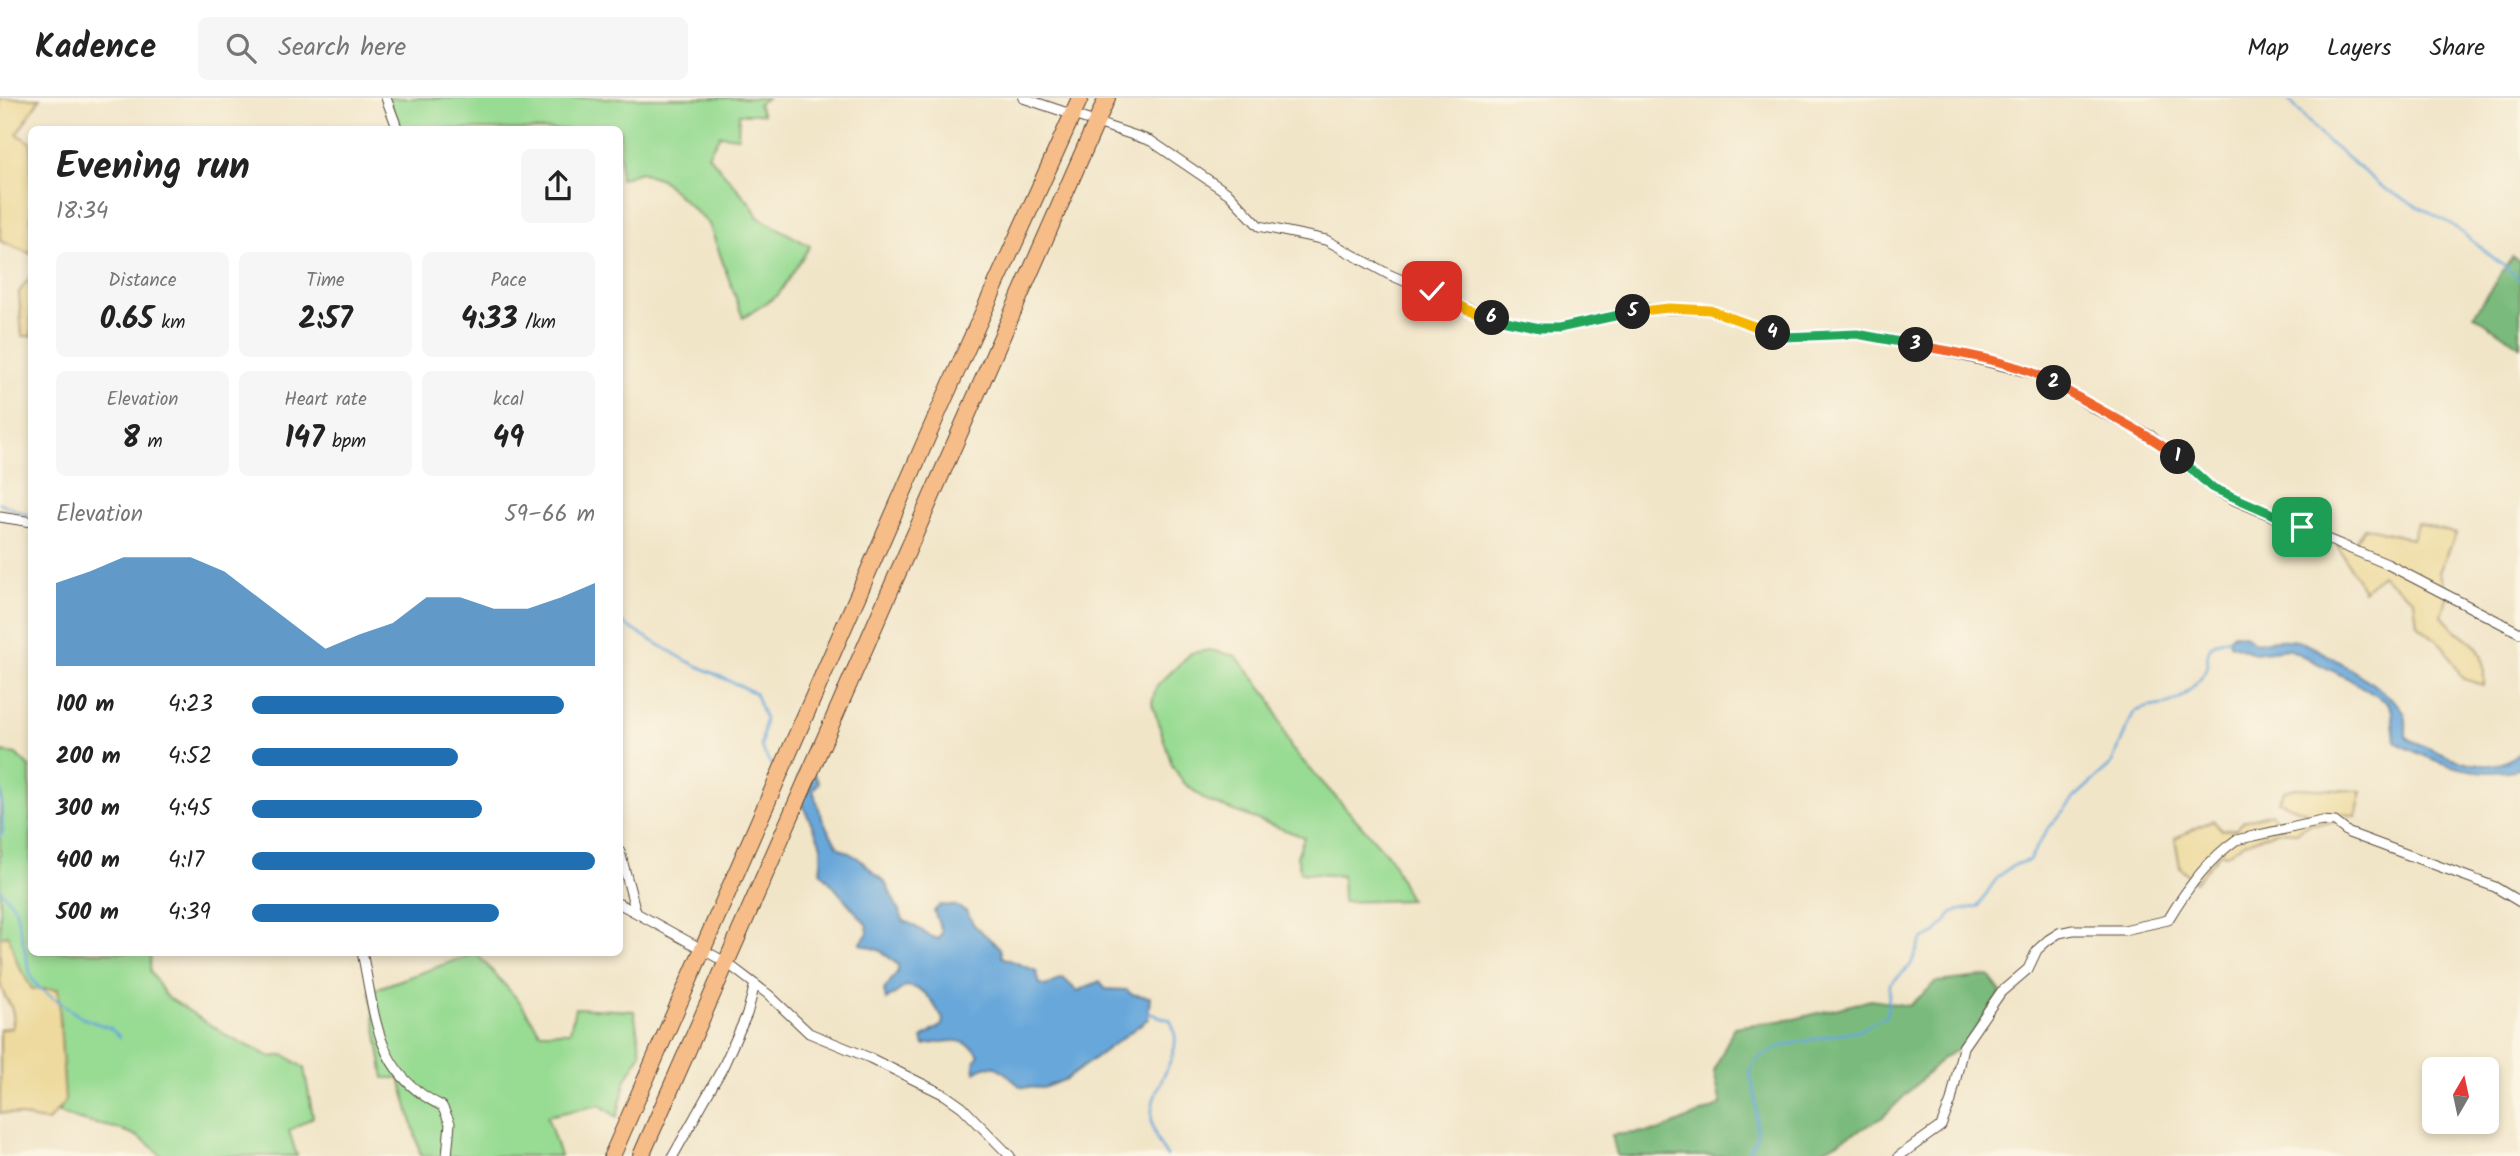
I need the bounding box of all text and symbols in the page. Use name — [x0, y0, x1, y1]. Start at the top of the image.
search box — [198, 17, 688, 80]
text: Kadence — [35, 22, 156, 75]
text: Search here — [278, 27, 406, 69]
icon: search — [222, 29, 260, 67]
text: Map — [2247, 29, 2289, 68]
text: Layers — [2327, 29, 2391, 68]
text: Share — [2429, 29, 2485, 68]
text: Evening run — [56, 138, 250, 198]
button: share — [521, 149, 595, 223]
text: 18:34 — [56, 194, 109, 230]
pin — [1402, 261, 1462, 321]
text: Distance — [108, 266, 177, 296]
text: Time — [306, 266, 345, 296]
text: Pace — [490, 266, 527, 296]
icon: check — [1413, 272, 1451, 310]
pin: 5 — [1616, 294, 1650, 330]
text: 0.65 — [100, 296, 154, 344]
text: 2:57 — [298, 296, 353, 344]
text: 4:33 — [461, 296, 518, 344]
text: 5 — [1628, 296, 1637, 326]
pin: 6 — [1474, 300, 1510, 336]
text: 6 — [1486, 302, 1497, 332]
text: km — [154, 308, 185, 338]
text: /km — [518, 308, 556, 338]
pin: 4 — [1756, 316, 1790, 350]
text: 4 — [1767, 317, 1778, 347]
pin: 3 — [1898, 328, 1934, 362]
text: 3 — [1910, 329, 1921, 359]
pin: 2 — [2036, 366, 2072, 400]
text: 2 — [2048, 367, 2059, 397]
text: Elevation — [107, 385, 178, 415]
text: Heart rate — [284, 385, 367, 415]
text: kcal — [493, 385, 524, 415]
text: 8 — [122, 415, 140, 463]
text: 147 — [285, 415, 324, 463]
text: 49 — [493, 415, 524, 463]
text: m — [140, 427, 163, 457]
text: bpm — [324, 427, 366, 457]
pin: 1 — [2160, 440, 2196, 474]
text: 1 — [2175, 441, 2180, 471]
text: Elevation — [56, 497, 143, 533]
text: 59–66 m — [504, 497, 595, 533]
pin — [2272, 497, 2332, 557]
icon: arrive — [2283, 508, 2321, 546]
text: 100 m — [56, 687, 114, 723]
text: 4:23 — [168, 687, 213, 723]
text: 200 m — [56, 739, 121, 775]
text: 4:52 — [168, 739, 212, 775]
text: 300 m — [56, 791, 120, 827]
text: 4:45 — [168, 791, 211, 827]
text: 400 m — [56, 843, 120, 879]
text: 4:17 — [168, 843, 204, 879]
text: 500 m — [56, 895, 119, 931]
text: 4:39 — [168, 895, 211, 931]
north arrow — [2422, 1057, 2499, 1134]
map controls — [2422, 1057, 2499, 1134]

